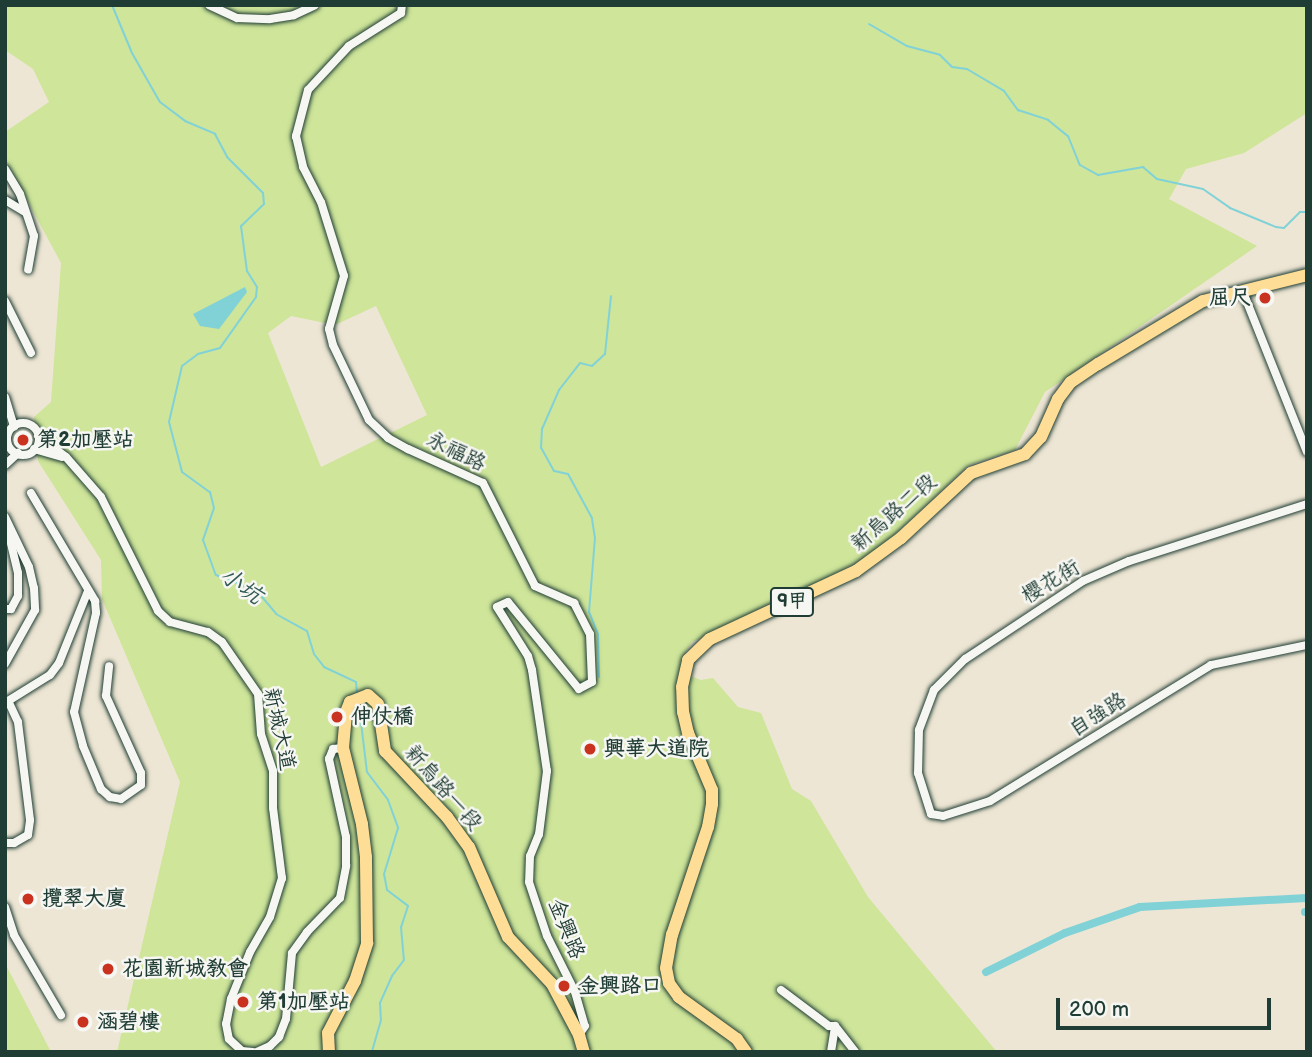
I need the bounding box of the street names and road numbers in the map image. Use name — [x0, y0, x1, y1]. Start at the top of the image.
street label: 永福路 — [422, 427, 490, 477]
street label: 新烏路二段 — [846, 469, 942, 557]
street label: 櫻花街 — [1018, 555, 1084, 609]
road number: 9甲 — [769, 586, 815, 618]
street label: 新城大道 — [258, 685, 300, 773]
street label: 自強路 — [1065, 688, 1131, 742]
street label: 新烏路一段 — [399, 740, 487, 836]
street label: 金興路 — [543, 895, 589, 963]

